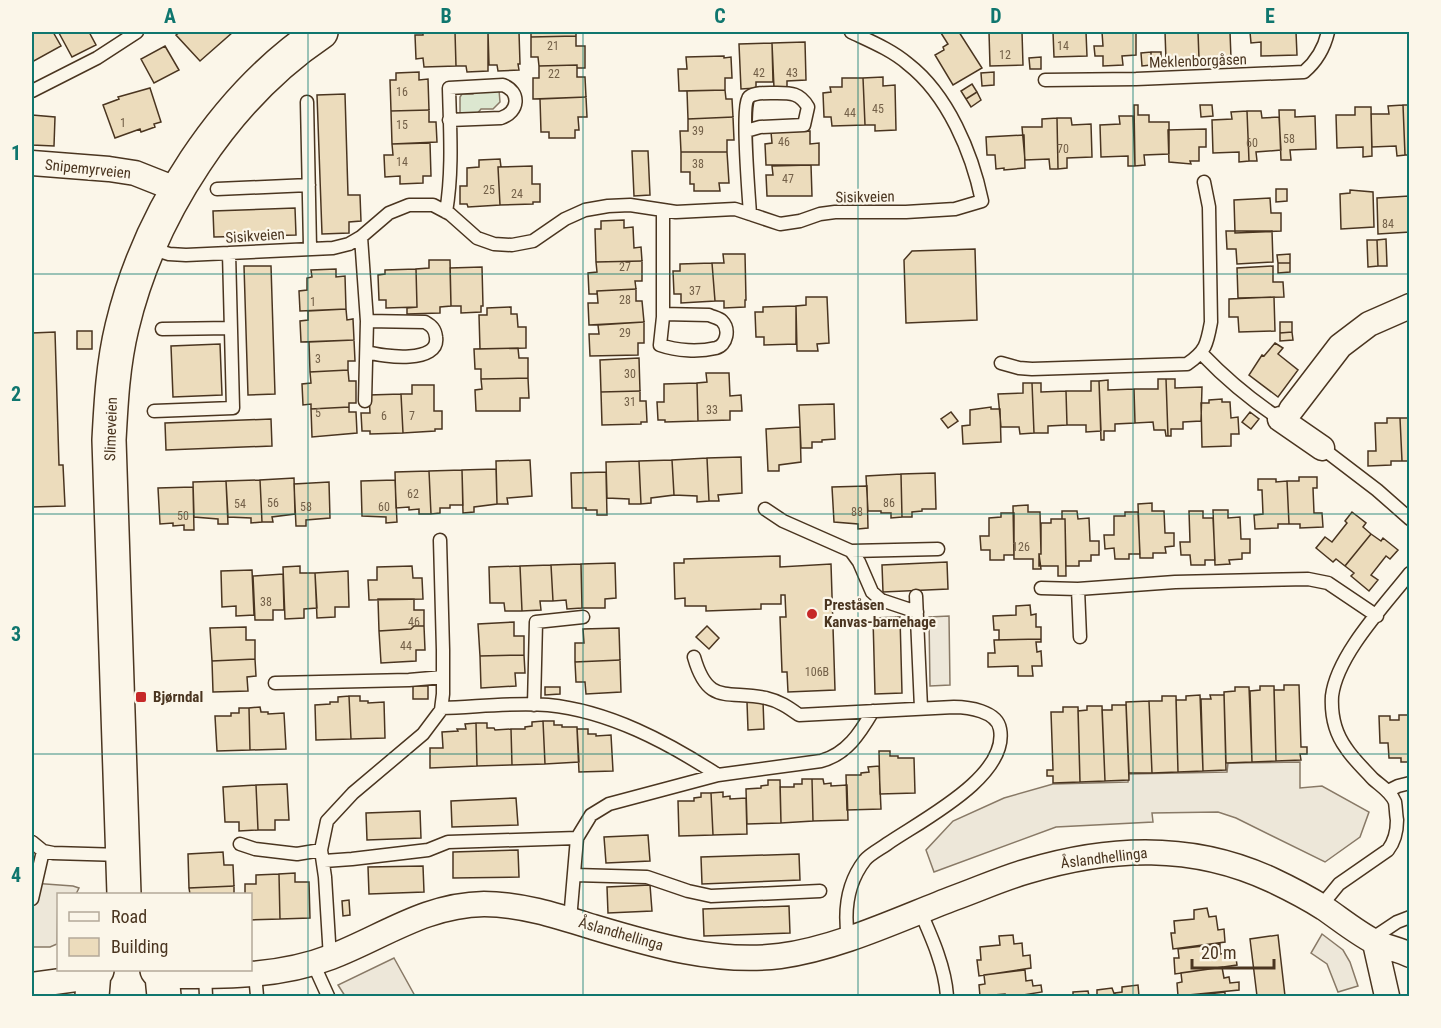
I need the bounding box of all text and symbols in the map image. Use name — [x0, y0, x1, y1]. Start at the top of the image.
text: A — [164, 4, 176, 28]
text: B — [440, 4, 452, 28]
text: C — [714, 4, 726, 28]
text: D — [990, 4, 1002, 28]
text: E — [1265, 4, 1275, 28]
house number: 21 — [547, 39, 559, 53]
house number: 14 — [1057, 39, 1069, 53]
house number: 12 — [999, 48, 1011, 62]
street label: Meklenborgåsen — [1149, 50, 1247, 72]
house number: 42 — [753, 66, 765, 80]
house number: 43 — [786, 66, 798, 80]
house number: 22 — [548, 67, 560, 81]
house number: 16 — [396, 85, 408, 99]
house number: 45 — [872, 102, 884, 116]
house number: 44 — [844, 106, 856, 120]
house number: 1 — [120, 116, 126, 130]
house number: 15 — [396, 118, 408, 132]
house number: 39 — [692, 124, 704, 138]
house number: 58 — [1283, 132, 1295, 146]
house number: 46 — [778, 135, 790, 149]
house number: 60 — [1246, 136, 1258, 150]
text: 1 — [11, 141, 21, 165]
house number: 70 — [1057, 142, 1069, 156]
house number: 14 — [396, 155, 408, 169]
street label: Snipemyrveien — [44, 156, 132, 182]
house number: 38 — [692, 157, 704, 171]
house number: 47 — [782, 172, 794, 186]
house number: 25 — [483, 183, 495, 197]
house number: 24 — [511, 187, 523, 201]
street label: Sisikveien — [835, 187, 895, 207]
house number: 84 — [1382, 217, 1394, 231]
street label: Sisikveien — [225, 225, 285, 247]
house number: 27 — [619, 260, 631, 274]
house number: 37 — [689, 284, 701, 298]
house number: 28 — [619, 293, 631, 307]
house number: 1 — [310, 295, 316, 309]
house number: 29 — [619, 326, 631, 340]
house number: 3 — [315, 352, 321, 366]
house number: 30 — [624, 367, 636, 381]
text: 2 — [11, 382, 21, 406]
house number: 31 — [624, 395, 636, 409]
street label: Slimeveien — [101, 397, 121, 461]
house number: 33 — [706, 403, 718, 417]
house number: 5 — [315, 406, 321, 420]
house number: 6 — [381, 409, 387, 423]
house number: 7 — [409, 409, 415, 423]
house number: 62 — [407, 487, 419, 501]
house number: 56 — [267, 496, 279, 510]
house number: 86 — [883, 496, 895, 510]
house number: 54 — [234, 497, 246, 511]
house number: 58 — [300, 500, 312, 514]
house number: 60 — [378, 500, 390, 514]
house number: 88 — [851, 505, 863, 519]
house number: 50 — [177, 509, 189, 523]
house number: 126 — [1012, 540, 1030, 554]
house number: 38 — [260, 595, 272, 609]
place label: Preståsen Kanvas-barnehage — [824, 596, 936, 631]
marker: Preståsen Kanvas-barnehage — [805, 607, 819, 621]
house number: 46 — [408, 615, 420, 629]
text: 3 — [11, 622, 21, 646]
house number: 44 — [400, 639, 412, 653]
house number: 106B — [805, 665, 829, 679]
place label: Bjørndal — [153, 688, 203, 706]
marker: Bjørndal — [134, 690, 148, 704]
street label: Åslandhellinga — [1060, 844, 1148, 872]
text: 4 — [11, 863, 21, 887]
legend — [57, 893, 252, 971]
text: Road — [111, 906, 147, 927]
street label: Åslandhellinga — [577, 913, 665, 955]
scale bar — [1192, 932, 1274, 970]
text: Building — [111, 936, 168, 957]
text: 20 m — [1201, 942, 1236, 963]

